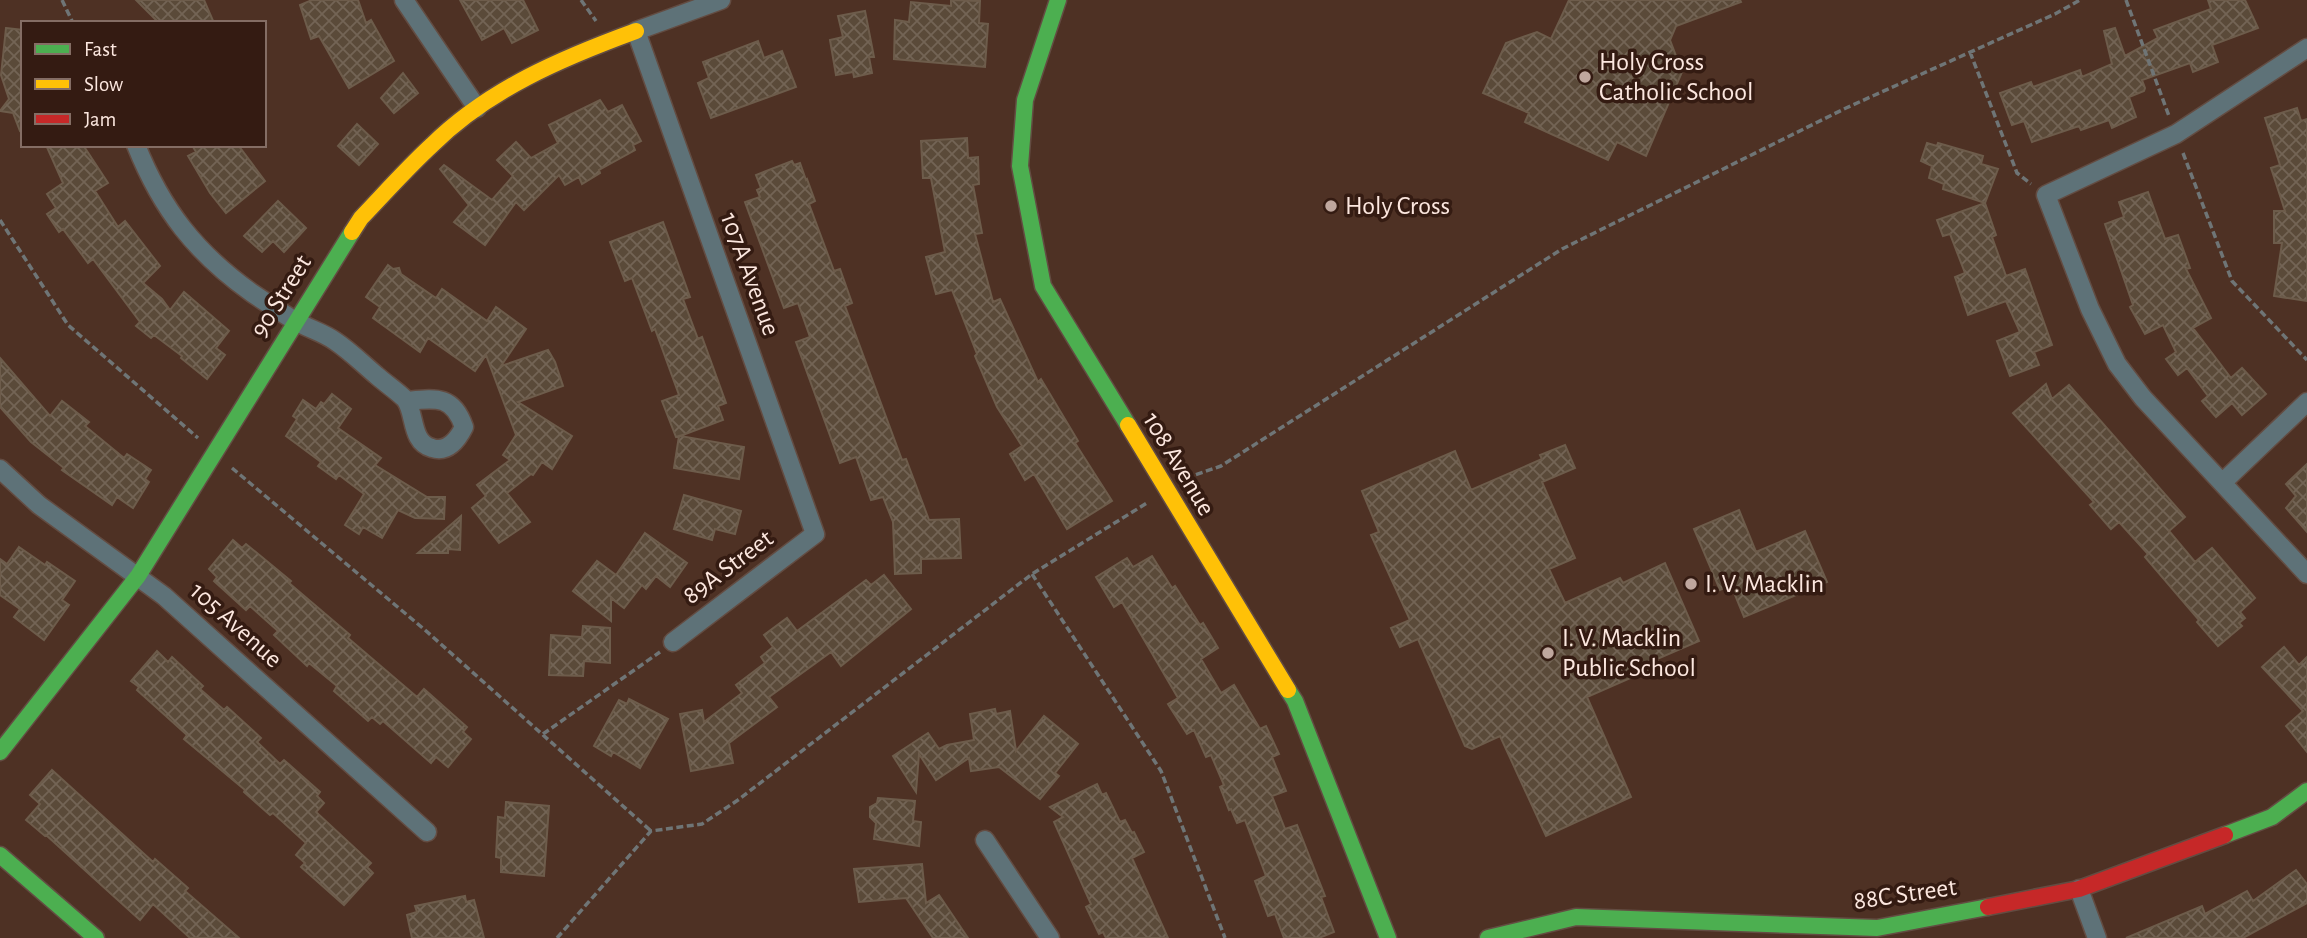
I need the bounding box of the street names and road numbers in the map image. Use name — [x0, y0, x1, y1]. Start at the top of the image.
street label: 107A Avenue — [716, 209, 784, 339]
street label: 90 Street — [246, 250, 316, 342]
street label: 108 Avenue — [1138, 408, 1220, 520]
street label: 89A Street — [678, 525, 778, 609]
street label: 105 Avenue — [185, 577, 287, 673]
street label: 88C Street — [1852, 874, 1958, 914]

